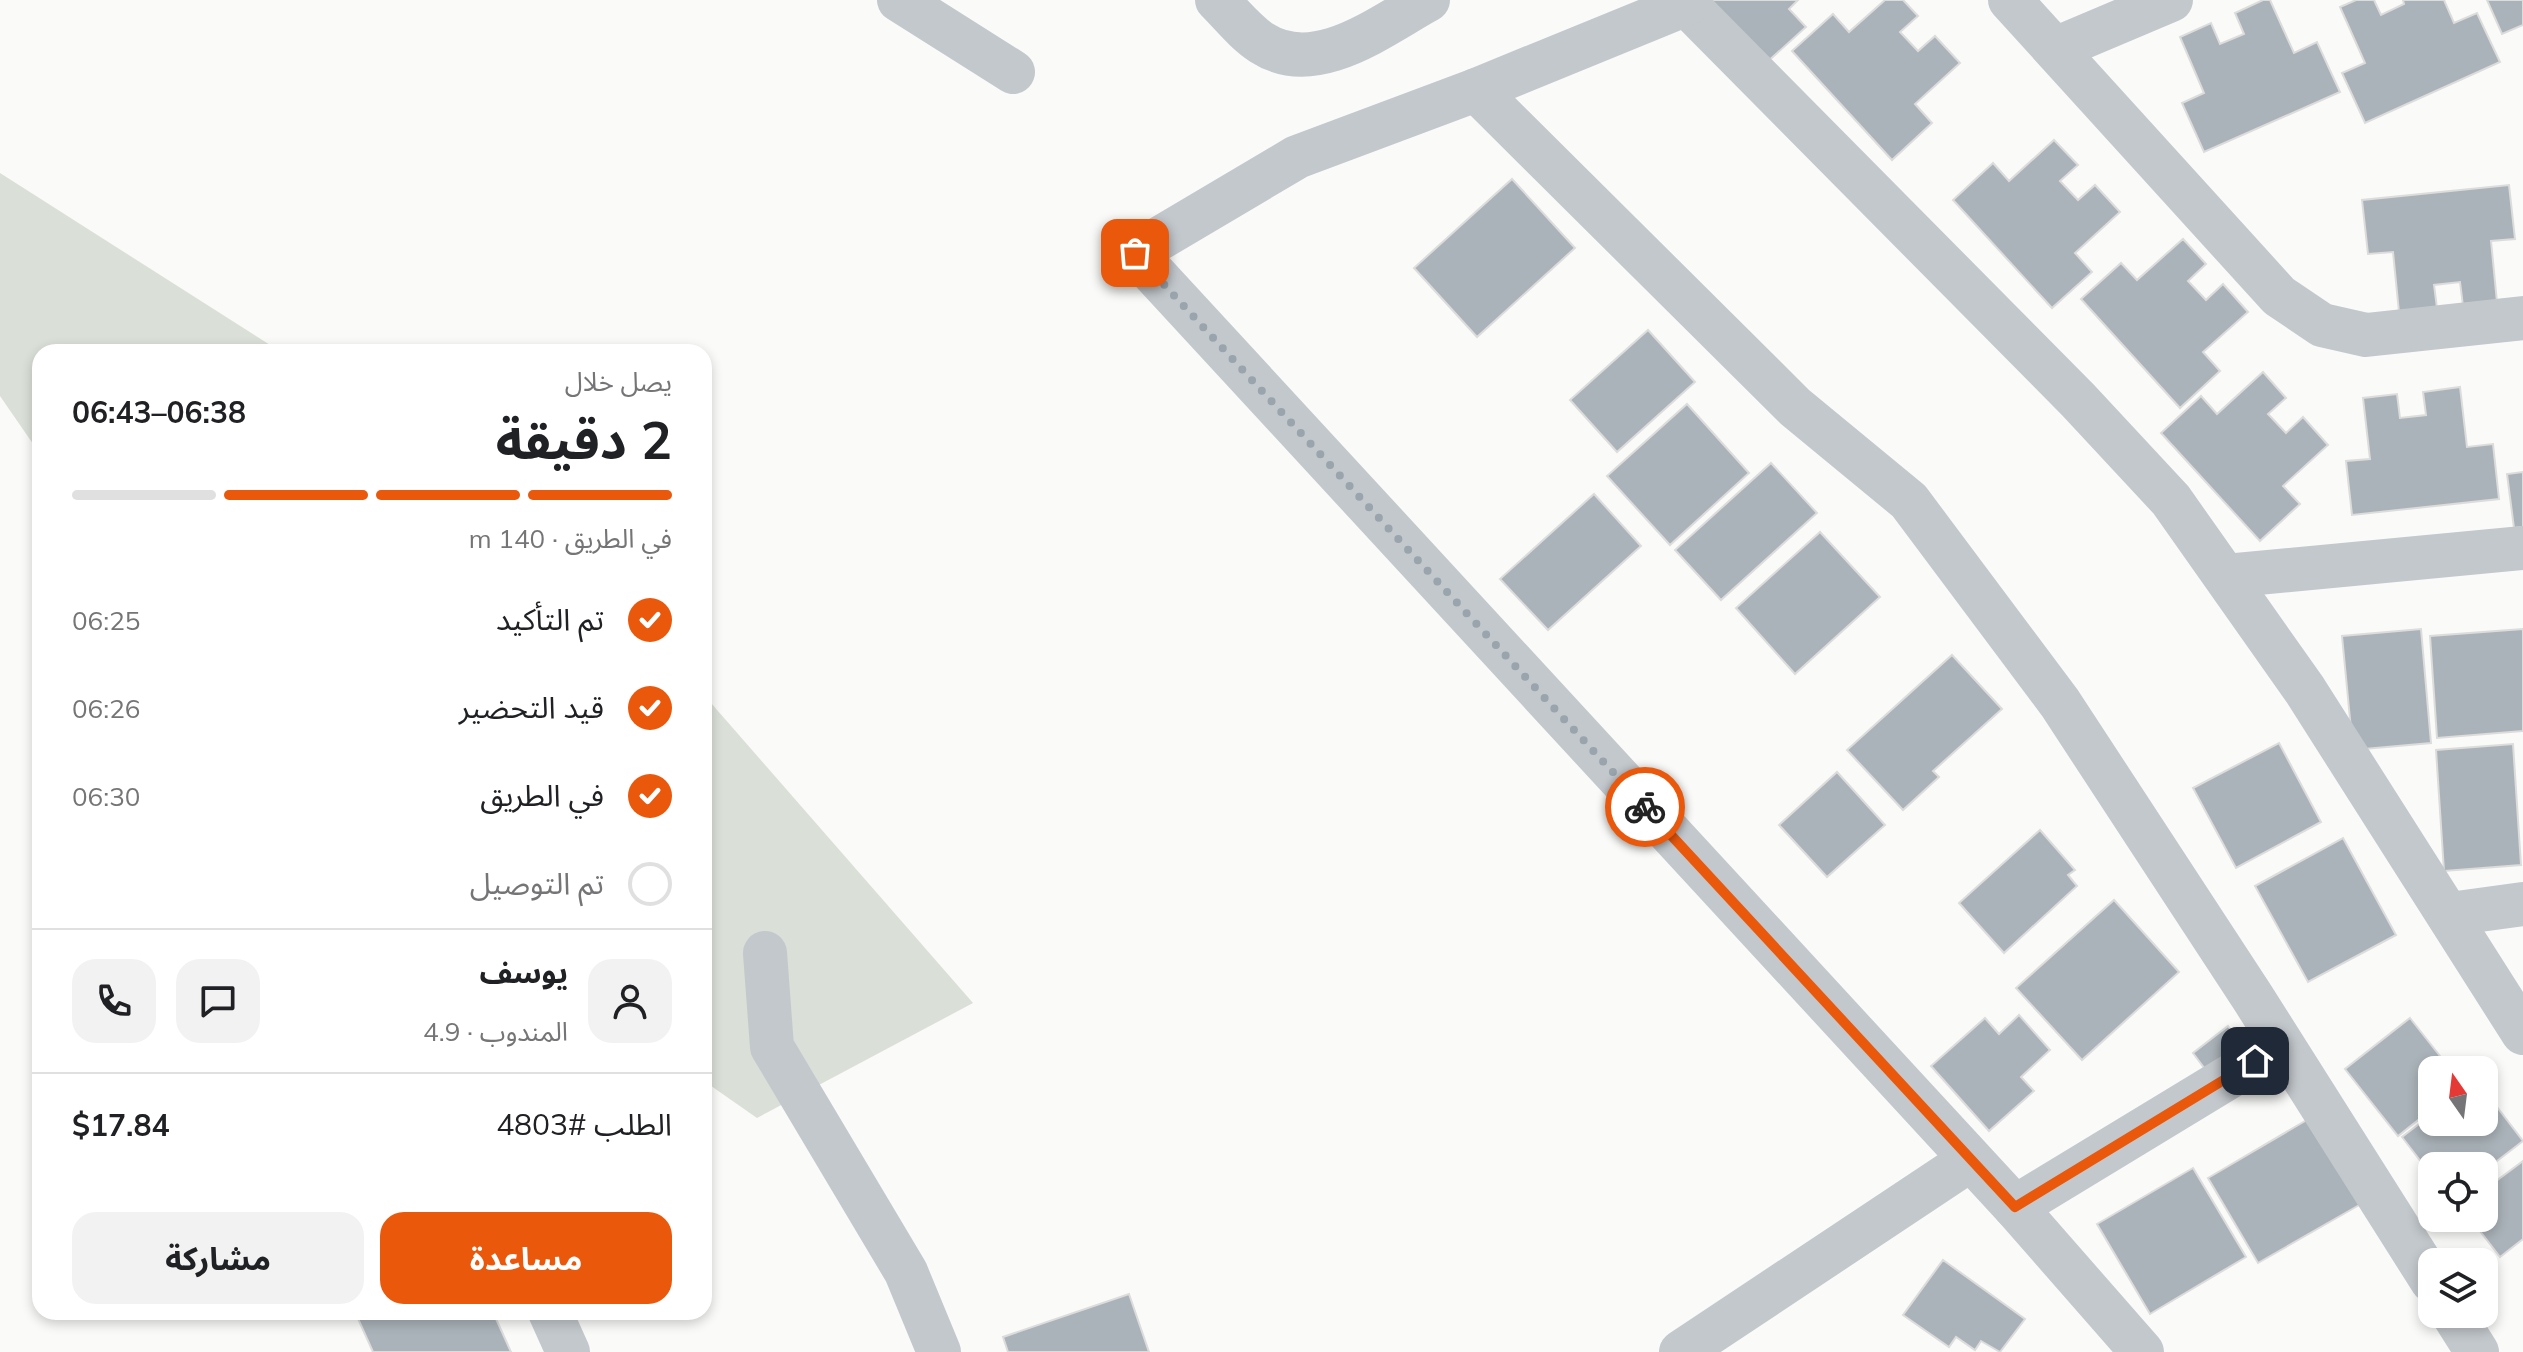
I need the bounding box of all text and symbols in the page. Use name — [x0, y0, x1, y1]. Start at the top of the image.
pin — [1101, 219, 1169, 287]
icon: bag — [1113, 231, 1157, 275]
text: يصل خلال — [565, 365, 672, 398]
text: 06:38–06:43 — [72, 393, 246, 431]
text: 2 دقيقة — [496, 407, 672, 472]
text: في الطريق · 140 m — [469, 522, 672, 555]
icon: check — [628, 598, 672, 642]
text: تم التأكيد — [496, 600, 604, 638]
text: 06:25 — [72, 604, 140, 637]
icon: check — [628, 686, 672, 730]
text: قيد التحضير — [459, 688, 604, 726]
text: 06:26 — [72, 692, 140, 725]
courier — [1605, 767, 1685, 847]
icon: check — [628, 774, 672, 818]
text: في الطريق — [480, 776, 604, 814]
text: 06:30 — [72, 780, 140, 813]
icon: bike — [1623, 785, 1667, 829]
text: تم التوصيل — [470, 864, 604, 902]
text: يوسف — [480, 953, 568, 991]
button: phone — [72, 959, 156, 1043]
button: chat — [176, 959, 260, 1043]
button: person — [588, 959, 672, 1043]
text: المندوب · 4.9 — [423, 1015, 568, 1048]
pin — [2221, 1027, 2289, 1095]
icon: home — [2233, 1039, 2277, 1083]
north arrow — [2418, 1056, 2498, 1136]
map controls — [2418, 1056, 2498, 1328]
text: الطلب #4803 — [496, 1105, 672, 1143]
text: $17.84 — [72, 1106, 169, 1144]
button: locate — [2418, 1152, 2498, 1232]
button: مشاركة — [72, 1212, 364, 1304]
button: مساعدة — [380, 1212, 672, 1304]
button: layers — [2418, 1248, 2498, 1328]

